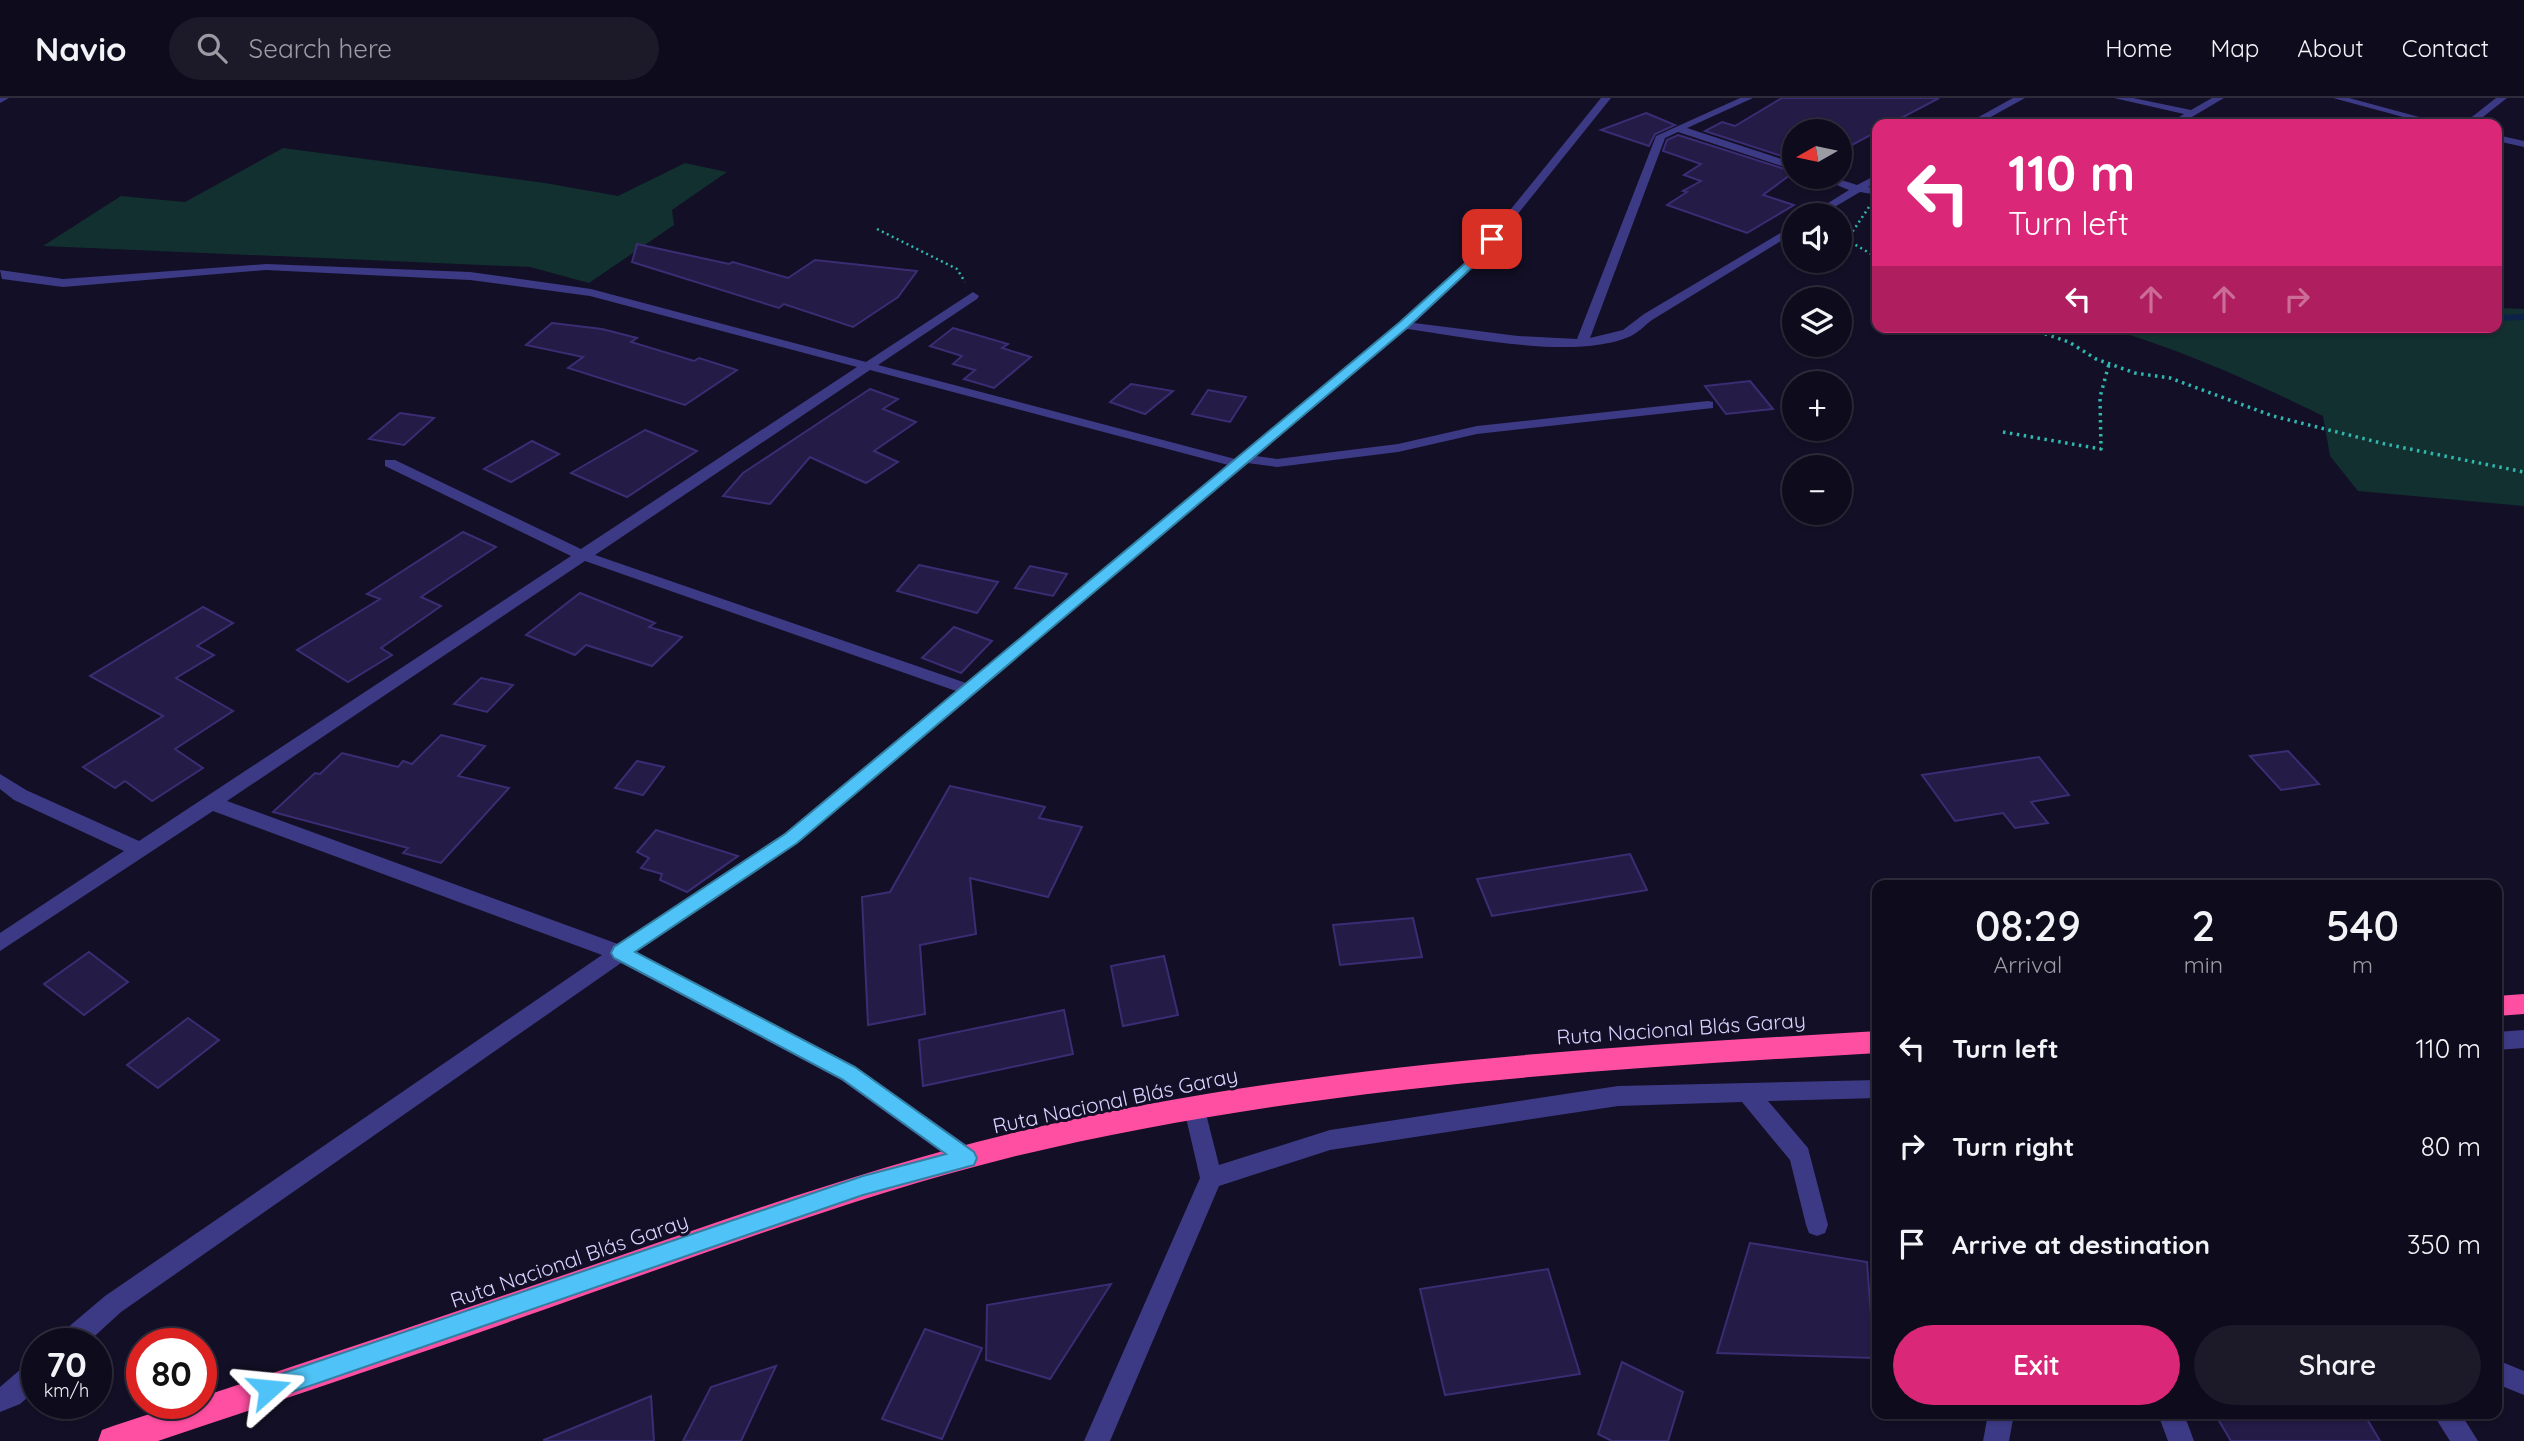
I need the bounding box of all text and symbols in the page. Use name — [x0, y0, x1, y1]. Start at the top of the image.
search box — [169, 17, 659, 80]
text: Navio — [35, 28, 127, 69]
icon: search — [193, 29, 231, 67]
text: Search here — [249, 32, 392, 65]
text: Home — [2105, 33, 2172, 63]
text: Map — [2210, 33, 2259, 63]
text: About — [2297, 33, 2364, 63]
text: Contact — [2402, 33, 2489, 63]
north arrow — [1782, 119, 1852, 189]
map controls — [1782, 119, 1852, 525]
text: 110 m — [2008, 142, 2135, 203]
icon: left — [1893, 147, 1984, 238]
button: sound — [1782, 203, 1852, 273]
text: Turn left — [2008, 203, 2129, 243]
pin — [1462, 209, 1522, 269]
icon: arrive — [1473, 220, 1511, 258]
icon: left — [2059, 280, 2097, 318]
icon: ahead — [2132, 280, 2170, 318]
icon: ahead — [2205, 280, 2243, 318]
icon: right — [2278, 280, 2316, 318]
button: layers — [1782, 287, 1852, 357]
button: + — [1782, 371, 1852, 441]
button: − — [1782, 455, 1852, 525]
text: 08:29 — [1975, 899, 2081, 952]
text: 2 — [2192, 899, 2215, 952]
text: 540 — [2326, 899, 2399, 952]
text: Arrival — [1993, 950, 2062, 979]
text: min — [2184, 950, 2223, 979]
text: m — [2352, 950, 2373, 979]
street label: Ruta Nacional Blás Garay — [1556, 1006, 1806, 1050]
icon: left — [1893, 1029, 1931, 1067]
text: Turn left — [1952, 1032, 2059, 1065]
text: 110 m — [2415, 1032, 2481, 1065]
street label: Ruta Nacional Blás Garay — [990, 1061, 1240, 1139]
icon: right — [1893, 1127, 1931, 1165]
text: Turn right — [1952, 1130, 2074, 1163]
text: 80 m — [2421, 1130, 2481, 1163]
street label: Ruta Nacional Blás Garay — [447, 1207, 691, 1313]
icon: arrive — [1893, 1225, 1931, 1263]
text: Arrive at destination — [1952, 1228, 2210, 1261]
text: 350 m — [2407, 1228, 2481, 1261]
button: Exit — [1893, 1325, 2180, 1405]
button: Share — [2194, 1325, 2481, 1405]
speed limit sign: 80 — [126, 1328, 217, 1419]
text: 70 — [46, 1342, 87, 1386]
position arrow — [232, 1352, 306, 1426]
text: km/h — [44, 1379, 89, 1402]

